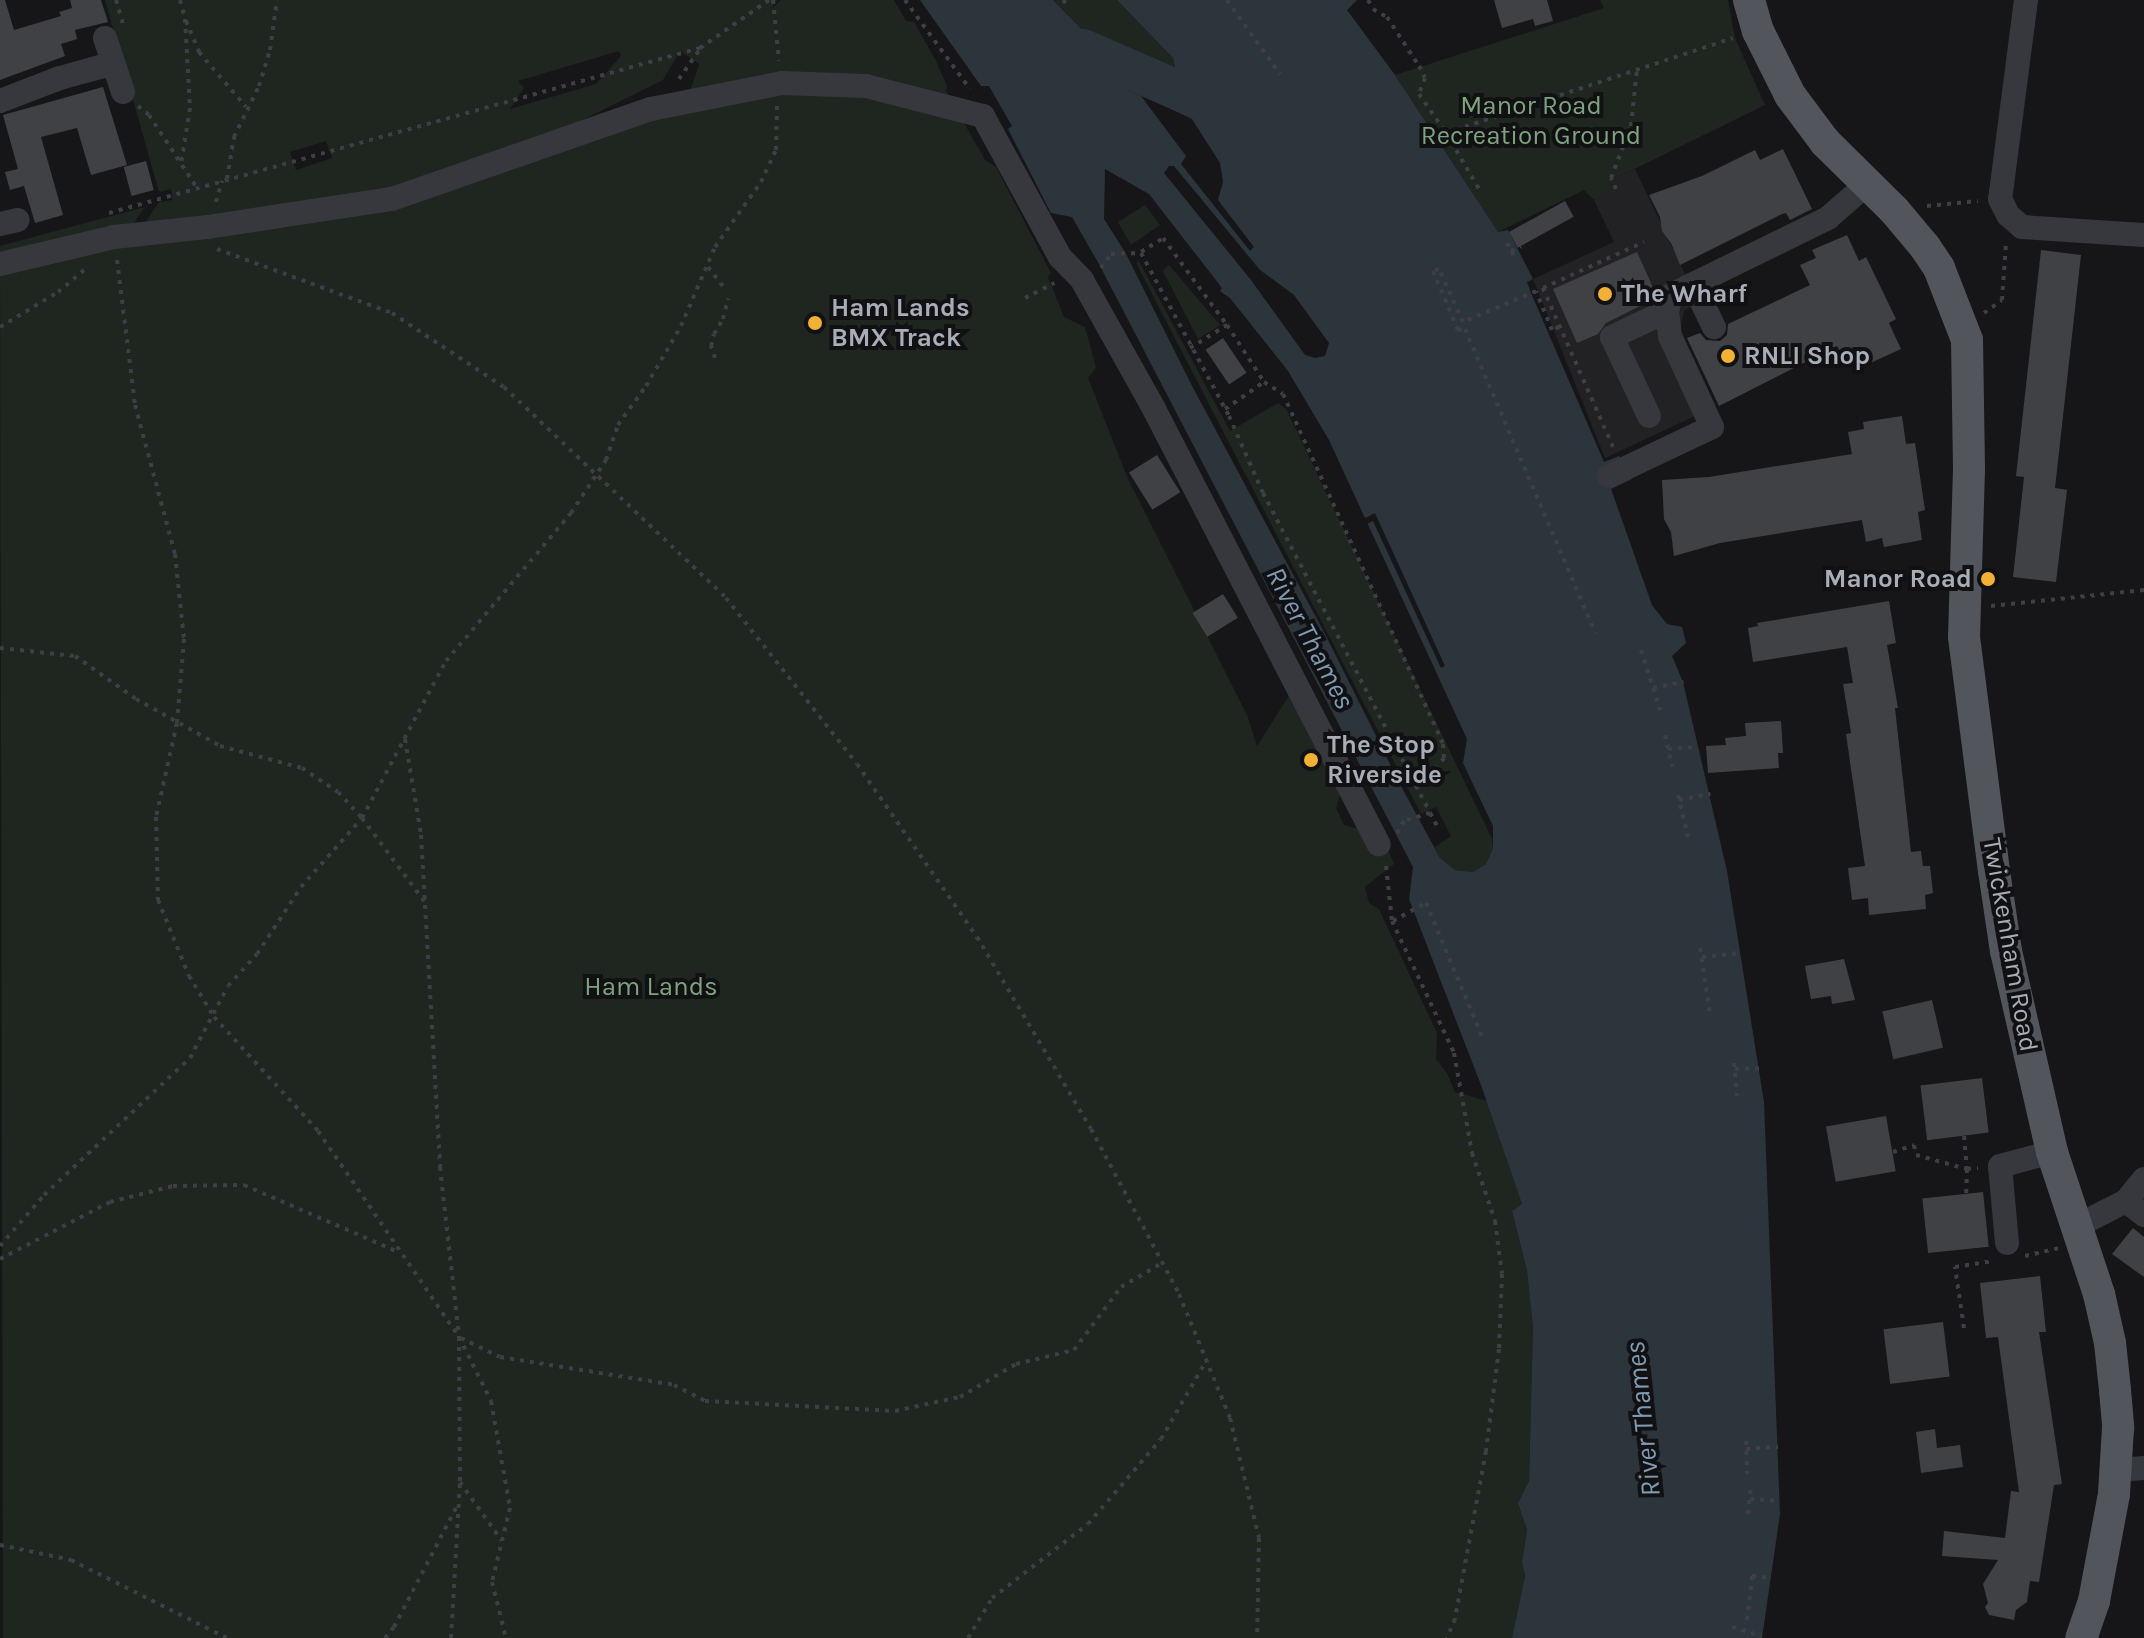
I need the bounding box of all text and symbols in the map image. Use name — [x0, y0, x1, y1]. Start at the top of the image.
park label: Manor Road Recreation Ground — [1421, 90, 1641, 152]
place label: The Wharf — [1621, 278, 1747, 310]
marker: The Wharf — [1596, 285, 1614, 303]
place label: Ham Lands BMX Track — [831, 292, 970, 354]
marker: Ham Lands BMX Track — [806, 314, 824, 332]
place label: RNLI Shop — [1744, 340, 1870, 372]
marker: RNLI Shop — [1719, 347, 1737, 365]
water label: River Thames — [1259, 561, 1361, 715]
place label: Manor Road — [1824, 563, 1972, 595]
marker: Manor Road — [1979, 570, 1997, 588]
place label: The Stop Riverside — [1327, 729, 1442, 790]
marker: The Stop Riverside — [1302, 751, 1320, 769]
street label: Twickenham Road — [1976, 836, 2044, 1054]
park label: Ham Lands — [584, 971, 718, 1003]
water label: River Thames — [1618, 1340, 1668, 1498]

